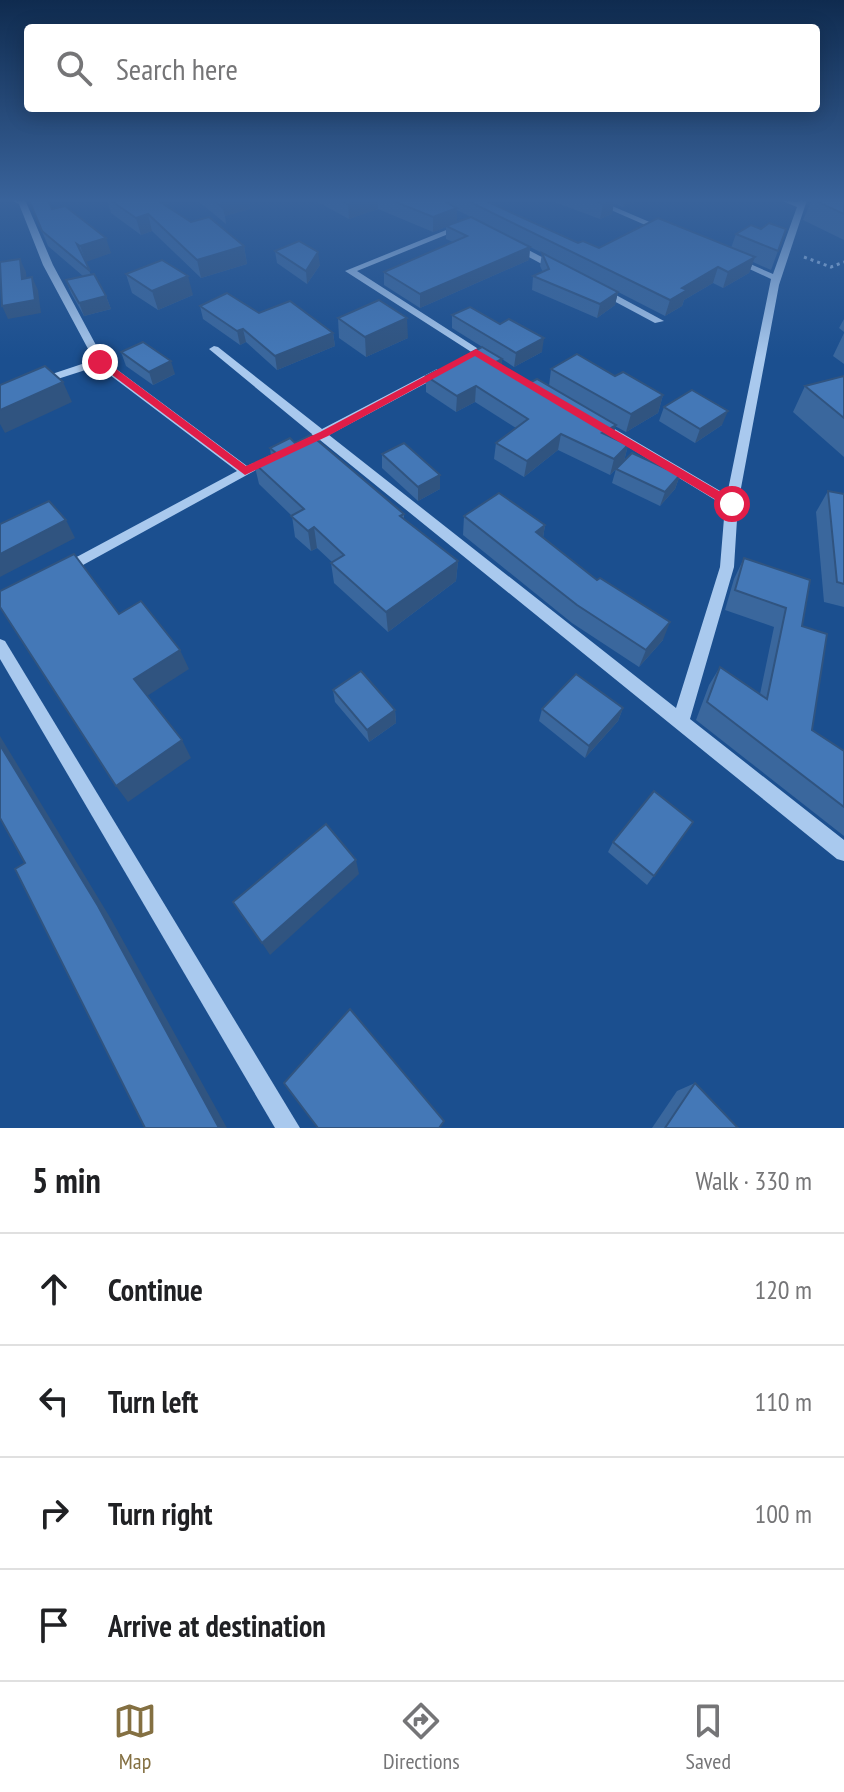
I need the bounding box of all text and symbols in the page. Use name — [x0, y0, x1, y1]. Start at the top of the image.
search box — [24, 24, 820, 112]
icon: search — [52, 46, 96, 90]
text: Search here — [116, 49, 238, 88]
route end — [82, 344, 118, 380]
route start — [714, 486, 750, 522]
text: 5 min — [32, 1158, 101, 1202]
text: Walk · 330 m — [695, 1164, 812, 1197]
icon: ahead — [32, 1267, 76, 1311]
text: Continue — [108, 1270, 203, 1309]
text: 120 m — [754, 1273, 812, 1306]
icon: left — [32, 1379, 76, 1423]
text: Turn left — [108, 1382, 198, 1421]
text: 110 m — [754, 1385, 812, 1418]
icon: right — [32, 1491, 76, 1535]
text: Turn right — [108, 1494, 212, 1533]
text: 100 m — [754, 1497, 812, 1530]
icon: arrive — [32, 1603, 76, 1647]
text: Arrive at destination — [108, 1606, 326, 1645]
tab: Map — [113, 1699, 157, 1775]
tab: Directions — [383, 1699, 460, 1775]
tab: Saved — [686, 1699, 731, 1775]

